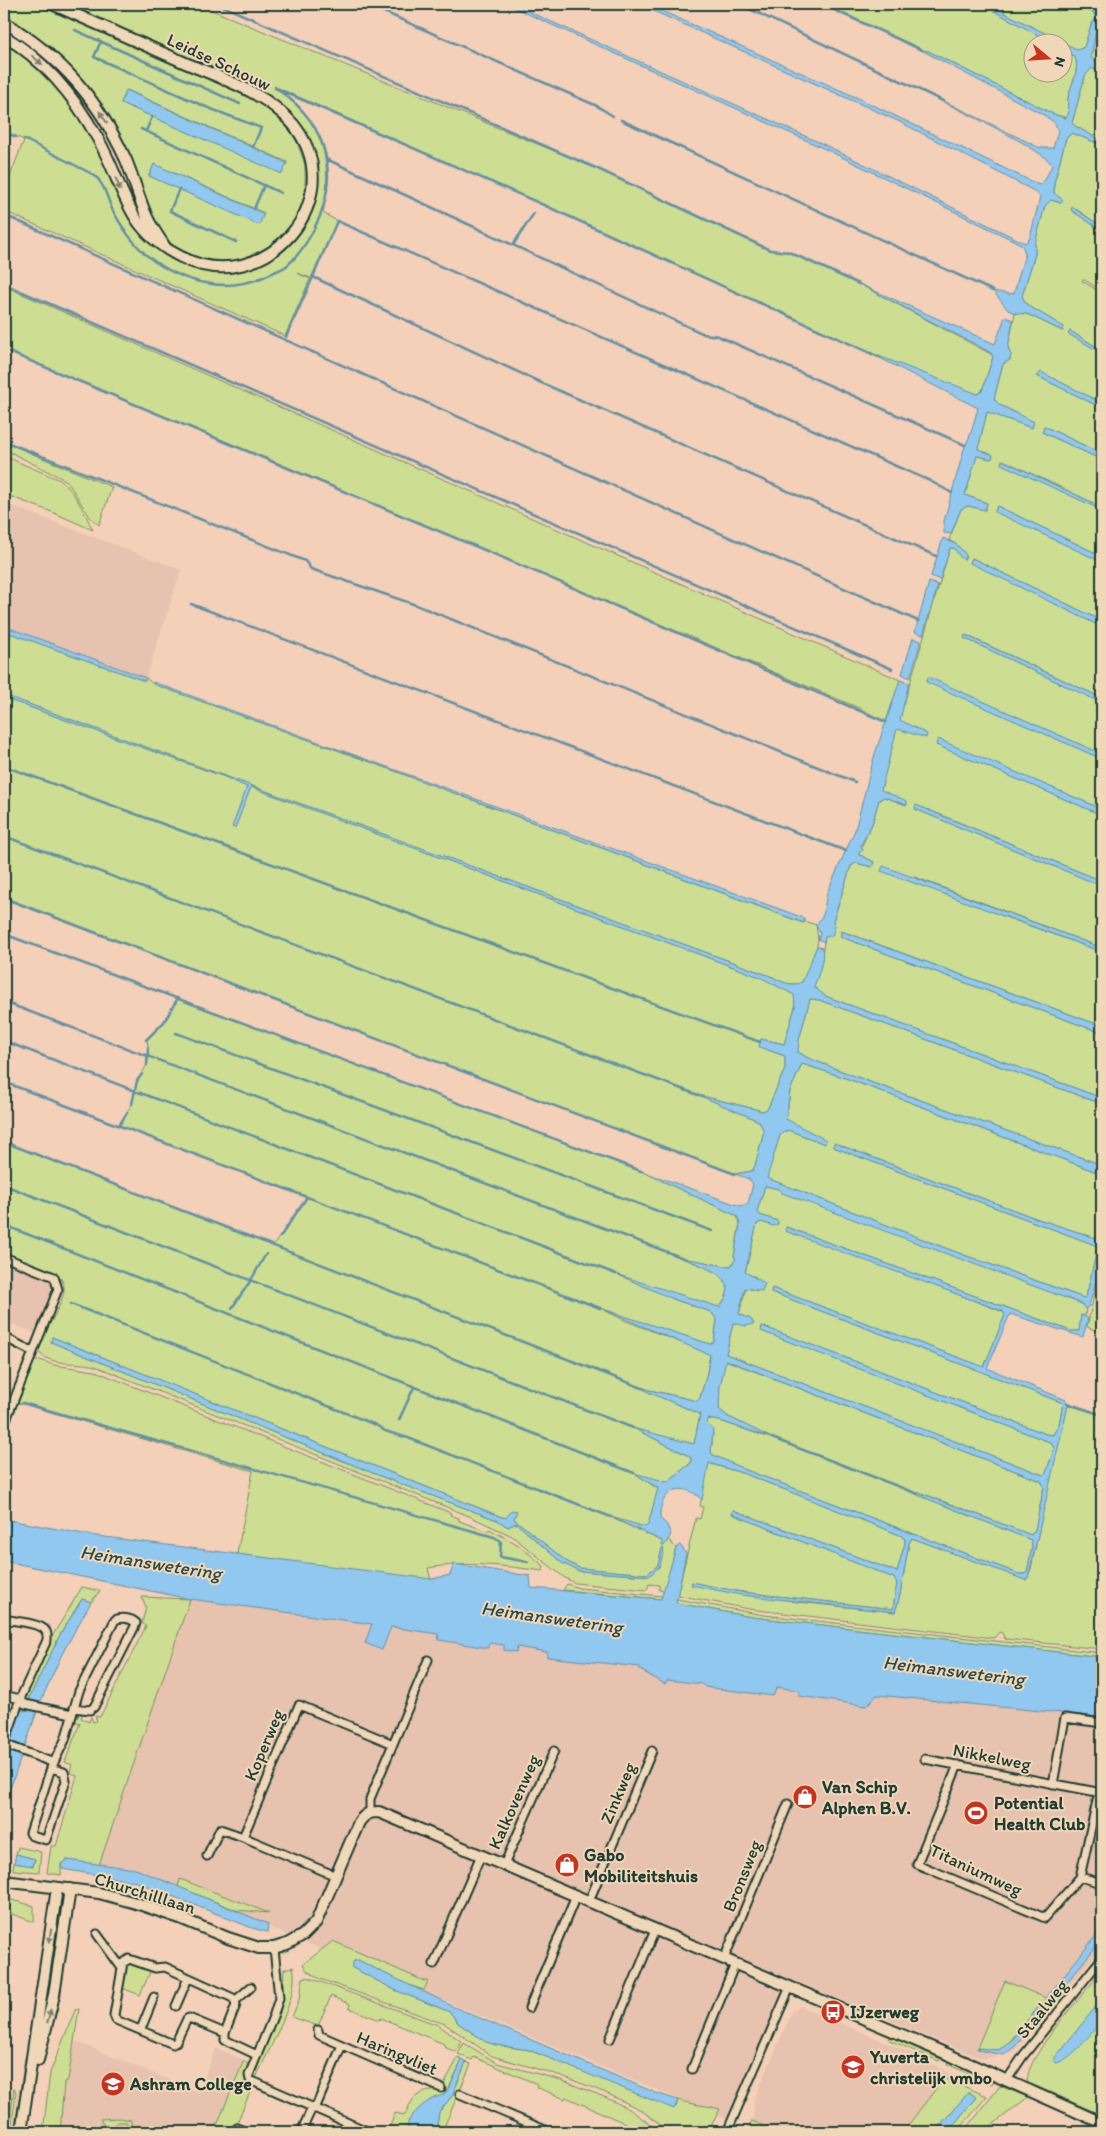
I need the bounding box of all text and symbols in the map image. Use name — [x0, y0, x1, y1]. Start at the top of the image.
street label: Leidse Schouw — [163, 28, 275, 96]
north arrow — [1024, 32, 1074, 82]
one-way arrow — [30, 54, 43, 65]
text: N — [1050, 55, 1069, 69]
one-way arrow — [98, 110, 108, 123]
one-way arrow — [115, 177, 123, 191]
water label: Heimanswetering — [79, 1540, 225, 1585]
water label: Heimanswetering — [480, 1596, 626, 1639]
water label: Heimanswetering — [882, 1650, 1028, 1691]
street label: Koperweg — [239, 1705, 289, 1784]
street label: Nikkelweg — [951, 1739, 1034, 1775]
street label: Kalkovenweg — [483, 1750, 545, 1853]
street label: Zinkweg — [595, 1758, 641, 1827]
place label: Van Schip Alphen B.V. — [821, 1776, 911, 1819]
shop icon: Van Schip Alphen B.V. — [792, 1784, 818, 1810]
place label: Potential Health Club — [994, 1792, 1085, 1835]
sports icon: Potential Health Club — [963, 1800, 989, 1826]
street label: Bronsweg — [718, 1836, 767, 1915]
street label: Titaniumweg — [926, 1839, 1027, 1901]
place label: Gabo Mobiliteitshuis — [584, 1844, 698, 1887]
shop icon: Gabo Mobiliteitshuis — [554, 1852, 580, 1878]
street label: Churchilllaan — [92, 1867, 198, 1919]
one-way arrow — [46, 1929, 54, 1945]
street label: Staalweg — [1011, 1974, 1073, 2043]
bus stop icon: IJzerweg — [820, 1999, 846, 2025]
place label: IJzerweg — [850, 2001, 920, 2023]
one-way arrow — [45, 2008, 53, 2023]
street label: Haringvliet — [353, 2026, 441, 2080]
place label: Yuverta christelijk vmbo — [869, 2046, 992, 2089]
school or university icon: Yuverta christelijk vmbo — [840, 2054, 866, 2080]
school or university icon: Ashram College — [100, 2071, 126, 2097]
place label: Ashram College — [129, 2073, 252, 2095]

